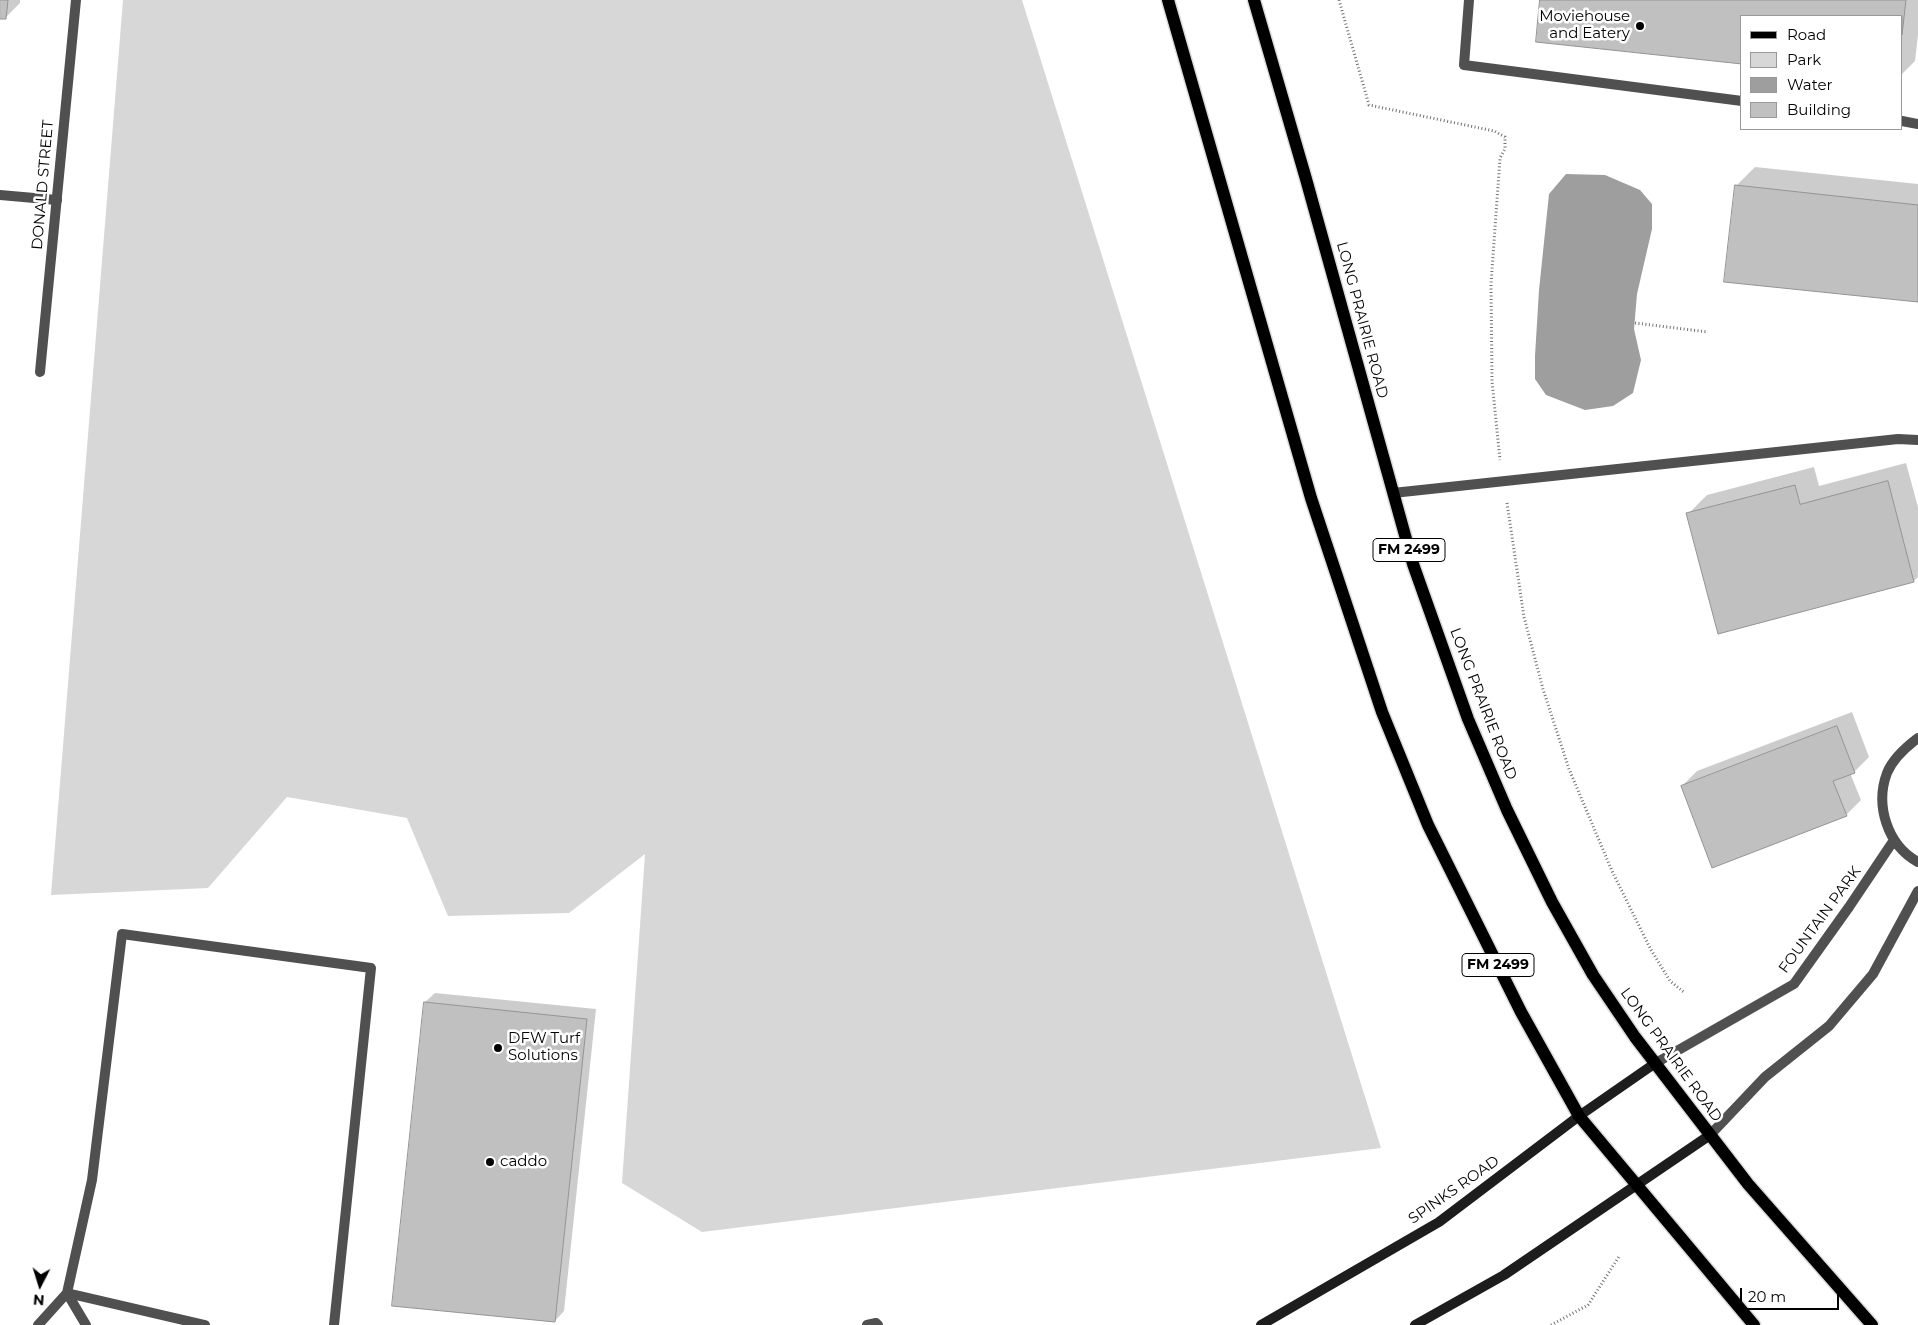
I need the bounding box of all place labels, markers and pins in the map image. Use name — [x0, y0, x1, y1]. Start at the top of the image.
place label: Moviehouse and Eatery — [1539, 8, 1630, 43]
marker: Moviehouse and Eatery — [1634, 20, 1646, 32]
place label: DFW Turf Solutions — [508, 1030, 580, 1065]
marker: DFW Turf Solutions — [492, 1042, 504, 1054]
place label: caddo — [500, 1153, 547, 1171]
marker: caddo — [484, 1156, 496, 1168]

